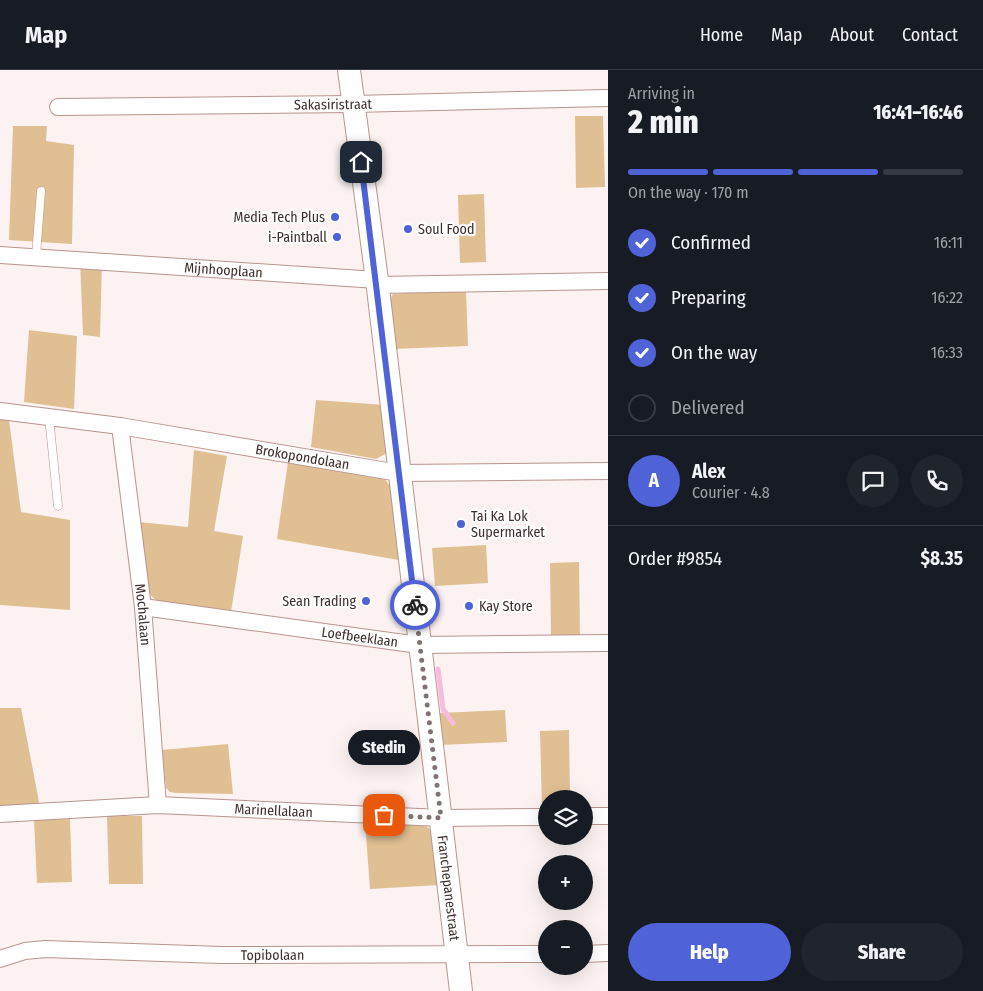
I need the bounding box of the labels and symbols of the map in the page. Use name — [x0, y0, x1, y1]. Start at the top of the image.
street label: Sakasiristraat — [294, 95, 373, 113]
pin — [340, 141, 382, 183]
place label: Media Tech Plus — [233, 209, 325, 226]
marker: Media Tech Plus — [329, 211, 341, 223]
place label: Soul Food — [418, 221, 475, 238]
marker: Soul Food — [402, 223, 414, 235]
place label: i-Paintball — [268, 229, 327, 246]
marker: i-Paintball — [331, 231, 343, 243]
street label: Mijnhooplaan — [184, 259, 263, 281]
street label: Brokopondolaan — [254, 440, 351, 473]
place label: Tai Ka Lok Supermarket — [471, 508, 545, 541]
marker: Tai Ka Lok Supermarket — [455, 518, 467, 530]
courier — [390, 580, 440, 630]
street label: Mochalaan — [132, 583, 154, 646]
place label: Sean Trading — [282, 593, 356, 610]
marker: Sean Trading — [360, 595, 372, 607]
place label: Kay Store — [479, 598, 533, 615]
marker: Kay Store — [463, 600, 475, 612]
street label: Loefbeeklaan — [321, 623, 399, 651]
callout: Stedin — [348, 730, 420, 765]
pin — [363, 794, 405, 836]
street label: Marinellalaan — [234, 800, 313, 821]
street label: Franchepanestraat — [434, 834, 464, 942]
street label: Topibolaan — [241, 946, 304, 963]

